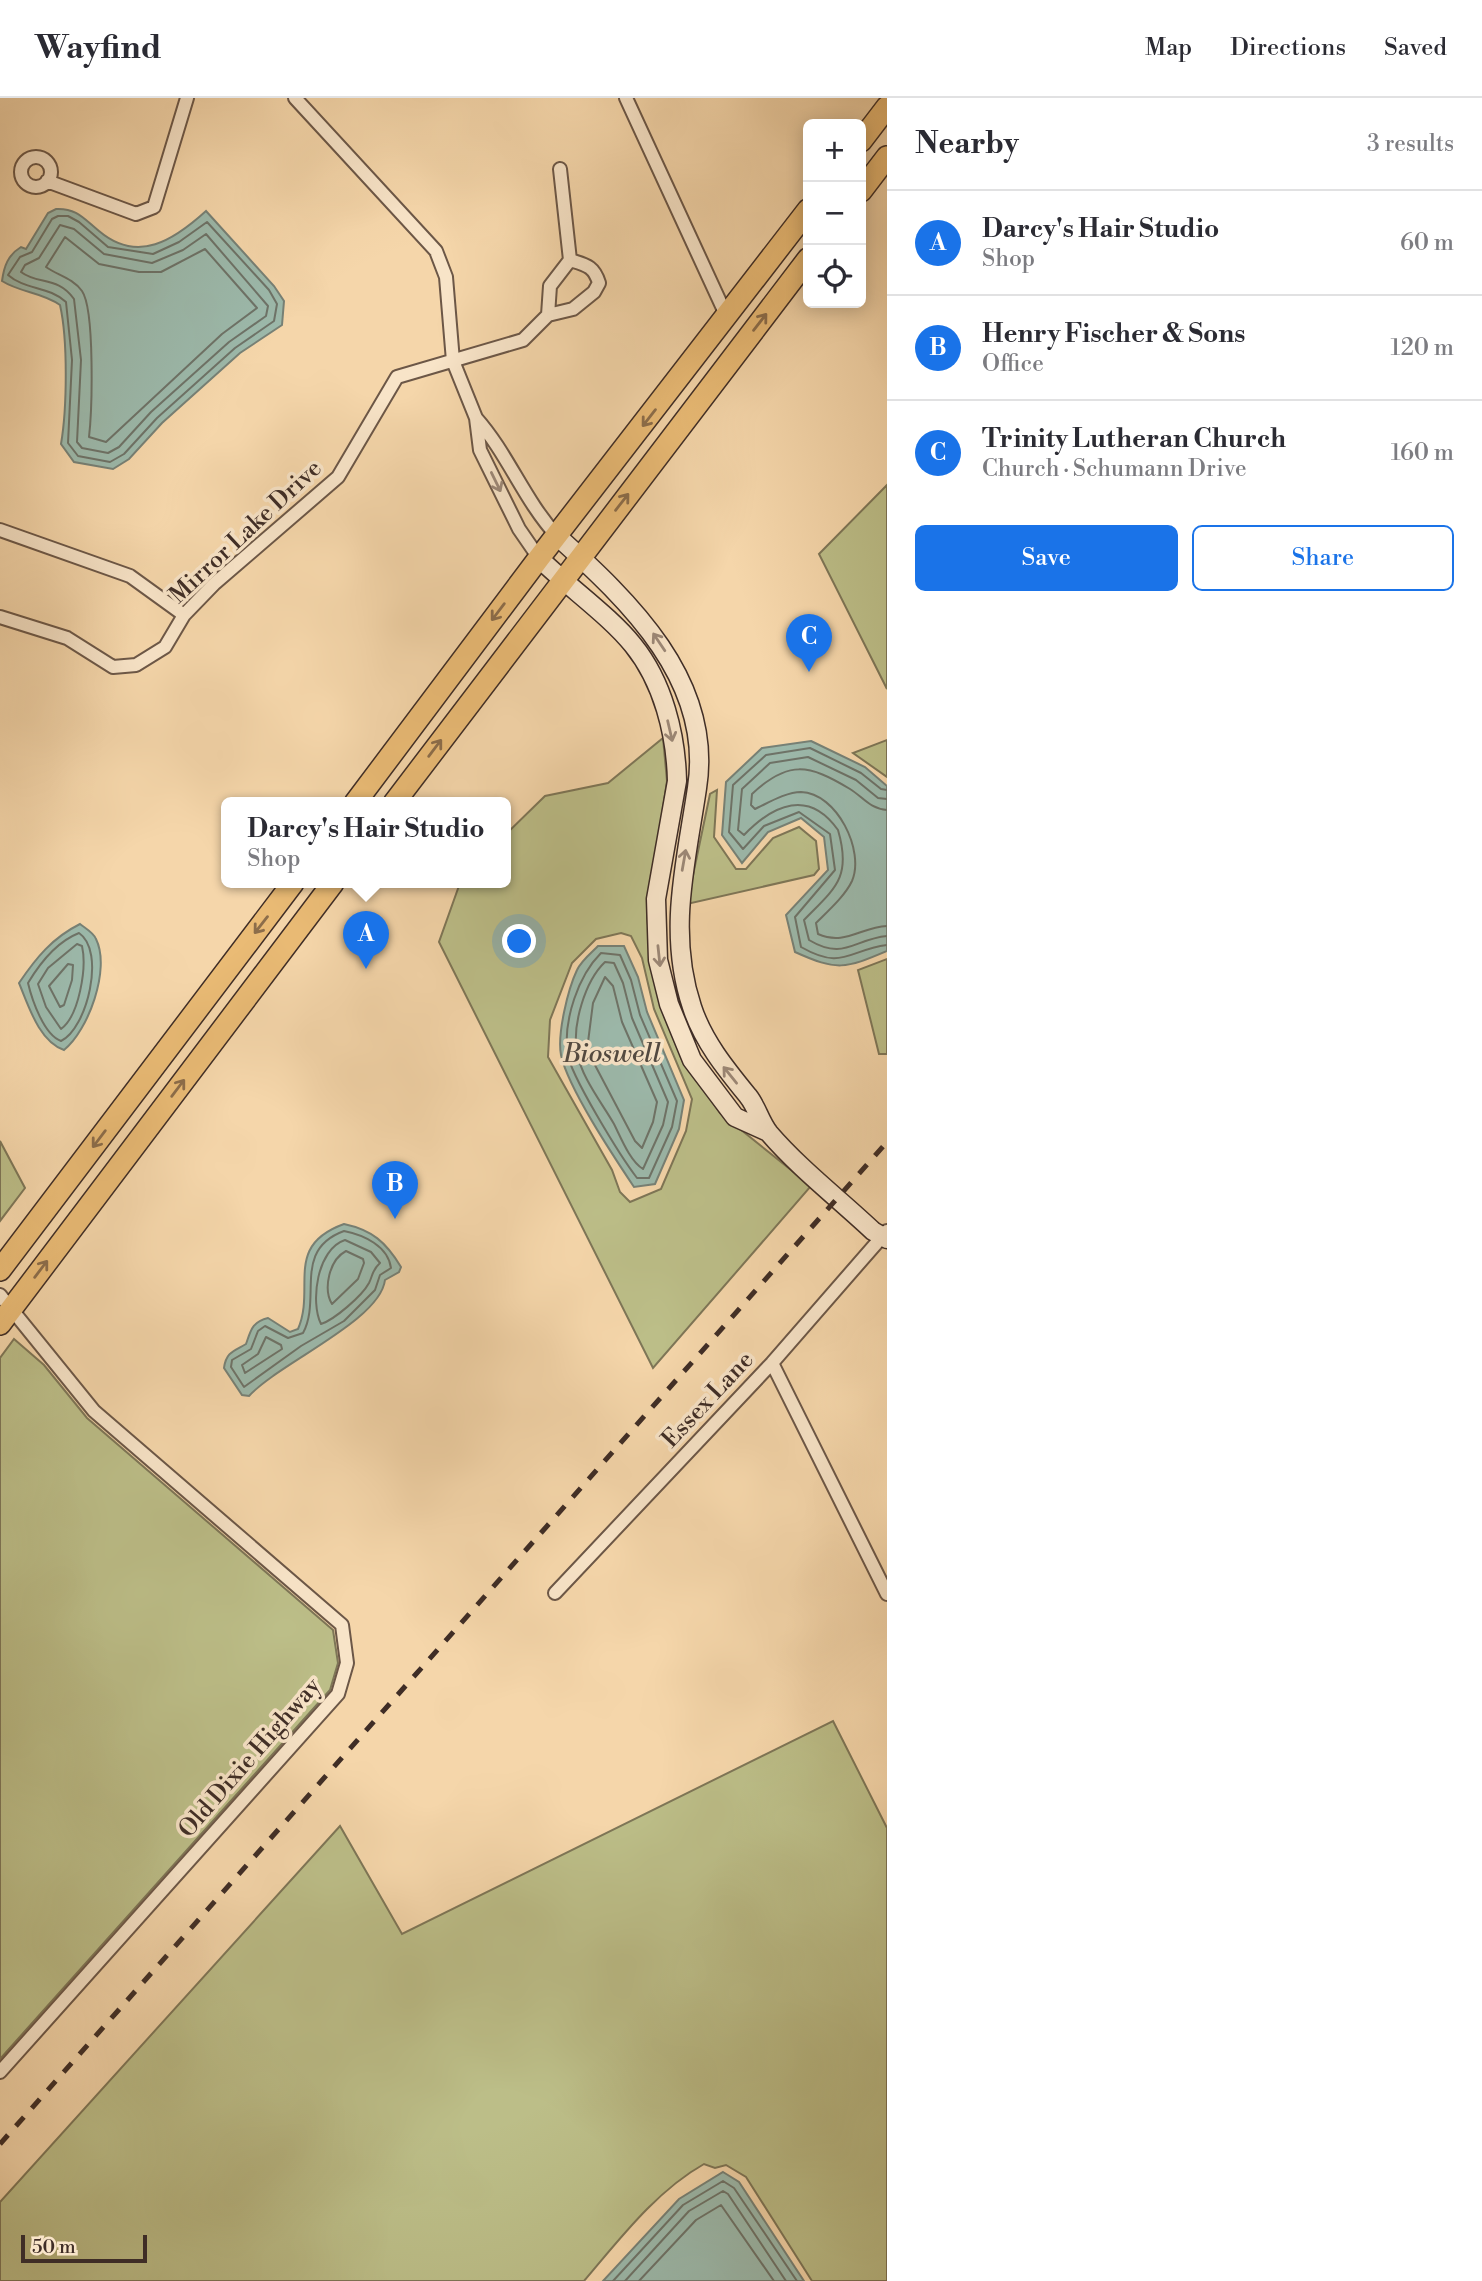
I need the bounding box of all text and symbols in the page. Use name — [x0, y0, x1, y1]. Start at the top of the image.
text: Wayfind — [35, 28, 162, 69]
text: Map — [1145, 33, 1192, 63]
text: Directions — [1230, 33, 1346, 63]
text: Saved — [1384, 33, 1447, 63]
map controls — [803, 119, 866, 308]
button: + — [803, 119, 866, 182]
text: Nearby — [915, 125, 1019, 163]
text: 3 results — [1367, 130, 1454, 158]
button: − — [803, 182, 866, 245]
text: Darcy's Hair Studio — [982, 213, 1219, 245]
text: A — [930, 229, 946, 257]
text: 60 m — [1400, 229, 1454, 257]
button: locate — [803, 245, 866, 308]
text: Shop — [982, 245, 1035, 273]
one-way arrow — [753, 313, 768, 331]
text: Henry Fischer & Sons — [982, 318, 1245, 350]
text: B — [929, 334, 947, 362]
text: 120 m — [1390, 334, 1454, 362]
text: Office — [982, 350, 1044, 378]
one-way arrow — [641, 409, 656, 427]
text: Trinity Lutheran Church — [982, 423, 1286, 455]
text: C — [930, 439, 946, 467]
text: 160 m — [1391, 439, 1454, 467]
street label: Mirror Lake Drive — [164, 454, 328, 610]
text: Church · Schumann Drive — [982, 455, 1247, 483]
one-way arrow — [489, 471, 503, 492]
one-way arrow — [614, 493, 629, 512]
button: Save — [915, 525, 1178, 591]
button: Share — [1192, 525, 1454, 591]
one-way arrow — [491, 602, 505, 621]
pin: C — [786, 614, 832, 672]
one-way arrow — [652, 633, 666, 653]
one-way arrow — [664, 719, 678, 742]
one-way arrow — [427, 739, 442, 758]
popup — [221, 797, 511, 888]
text: Darcy's Hair Studio — [247, 813, 485, 845]
text: Shop — [247, 845, 300, 873]
one-way arrow — [678, 849, 691, 872]
pin: A — [343, 911, 389, 969]
one-way arrow — [254, 916, 269, 934]
your location — [502, 924, 536, 958]
one-way arrow — [652, 944, 665, 966]
water label: Bioswell — [562, 1038, 662, 1070]
one-way arrow — [723, 1066, 738, 1084]
one-way arrow — [171, 1079, 186, 1097]
one-way arrow — [91, 1129, 106, 1148]
pin: B — [372, 1161, 418, 1219]
one-way arrow — [34, 1260, 49, 1279]
street label: Essex Lane — [656, 1345, 760, 1455]
street label: Old Dixie Highway — [172, 1672, 328, 1844]
scale bar — [21, 2232, 147, 2264]
text: 50 m — [32, 2235, 76, 2259]

